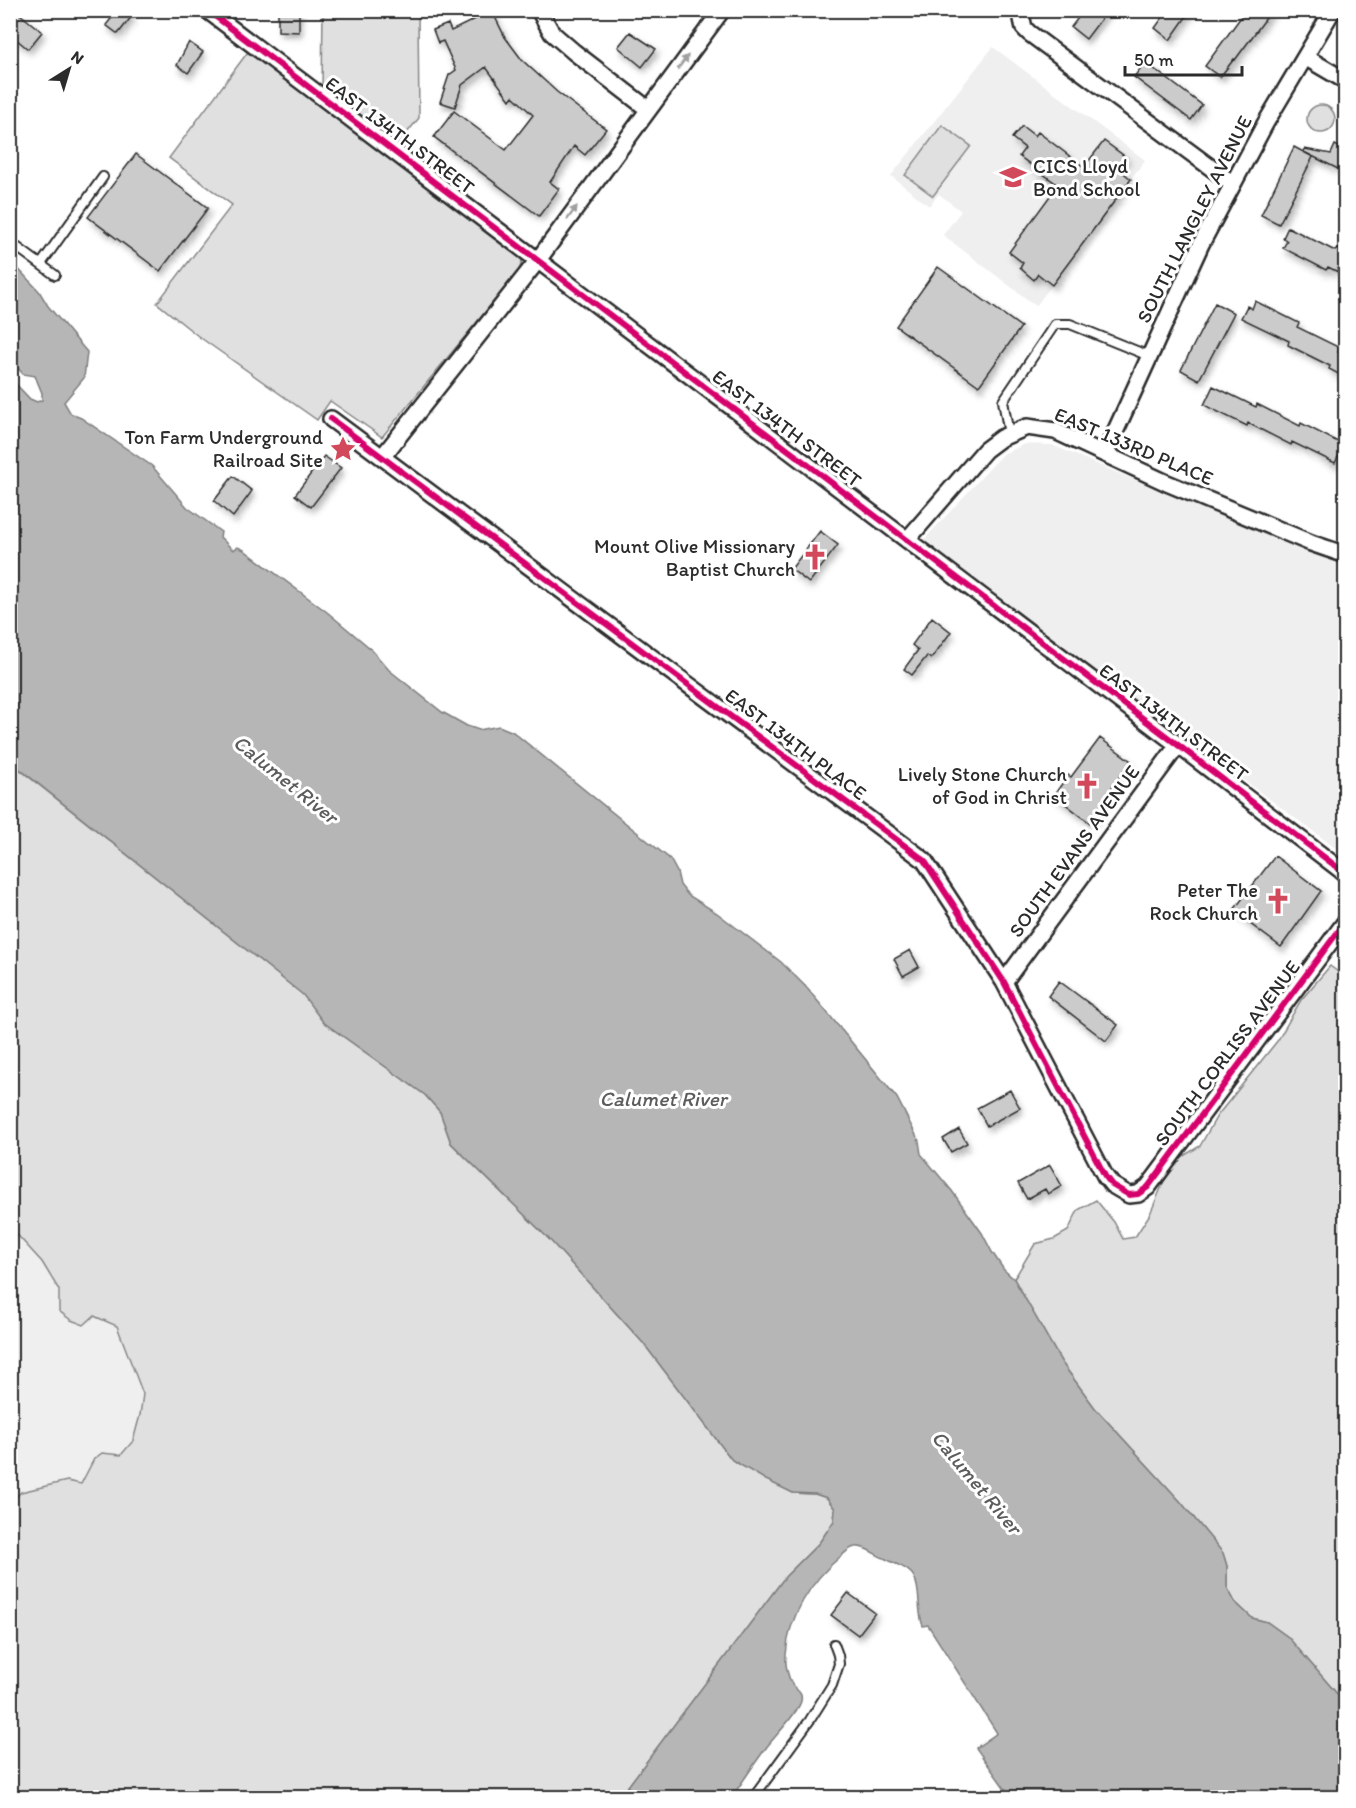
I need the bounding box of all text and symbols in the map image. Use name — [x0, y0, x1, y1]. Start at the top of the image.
north arrow — [39, 39, 99, 99]
scale bar — [1125, 39, 1242, 77]
text: N — [68, 47, 88, 68]
text: 50 m — [1134, 49, 1174, 71]
one-way arrow — [677, 54, 690, 70]
street label: EAST 134TH STREET — [321, 71, 479, 199]
street label: SOUTH LANGLEY AVENUE — [1131, 111, 1257, 327]
place label: CICS Lloyd Bond School — [1033, 154, 1140, 201]
school or university icon: CICS Lloyd Bond School — [998, 162, 1028, 192]
one-way arrow — [566, 205, 578, 221]
street label: EAST 134TH STREET — [708, 364, 866, 492]
street label: EAST 133RD PLACE — [1051, 402, 1217, 490]
place label: Ton Farm Underground Railroad Site — [124, 425, 323, 472]
place icon: Ton Farm Underground Railroad Site — [328, 434, 358, 464]
place label: Mount Olive Missionary Baptist Church — [594, 534, 796, 581]
church icon: Mount Olive Missionary Baptist Church — [800, 542, 830, 572]
street label: EAST 134TH STREET — [1095, 658, 1253, 786]
street label: EAST 134TH PLACE — [721, 683, 871, 805]
water label: Calumet River — [229, 729, 345, 830]
street label: SOUTH EVANS AVENUE — [1004, 760, 1144, 942]
place label: Lively Stone Church of God in Christ — [898, 762, 1067, 809]
church icon: Lively Stone Church of God in Christ — [1072, 771, 1102, 801]
place label: Peter The Rock Church — [1150, 878, 1258, 925]
church icon: Peter The Rock Church — [1263, 886, 1293, 916]
street label: SOUTH CORLISS AVENUE — [1149, 955, 1305, 1151]
water label: Calumet River — [599, 1086, 729, 1111]
water label: Calumet River — [927, 1425, 1029, 1540]

